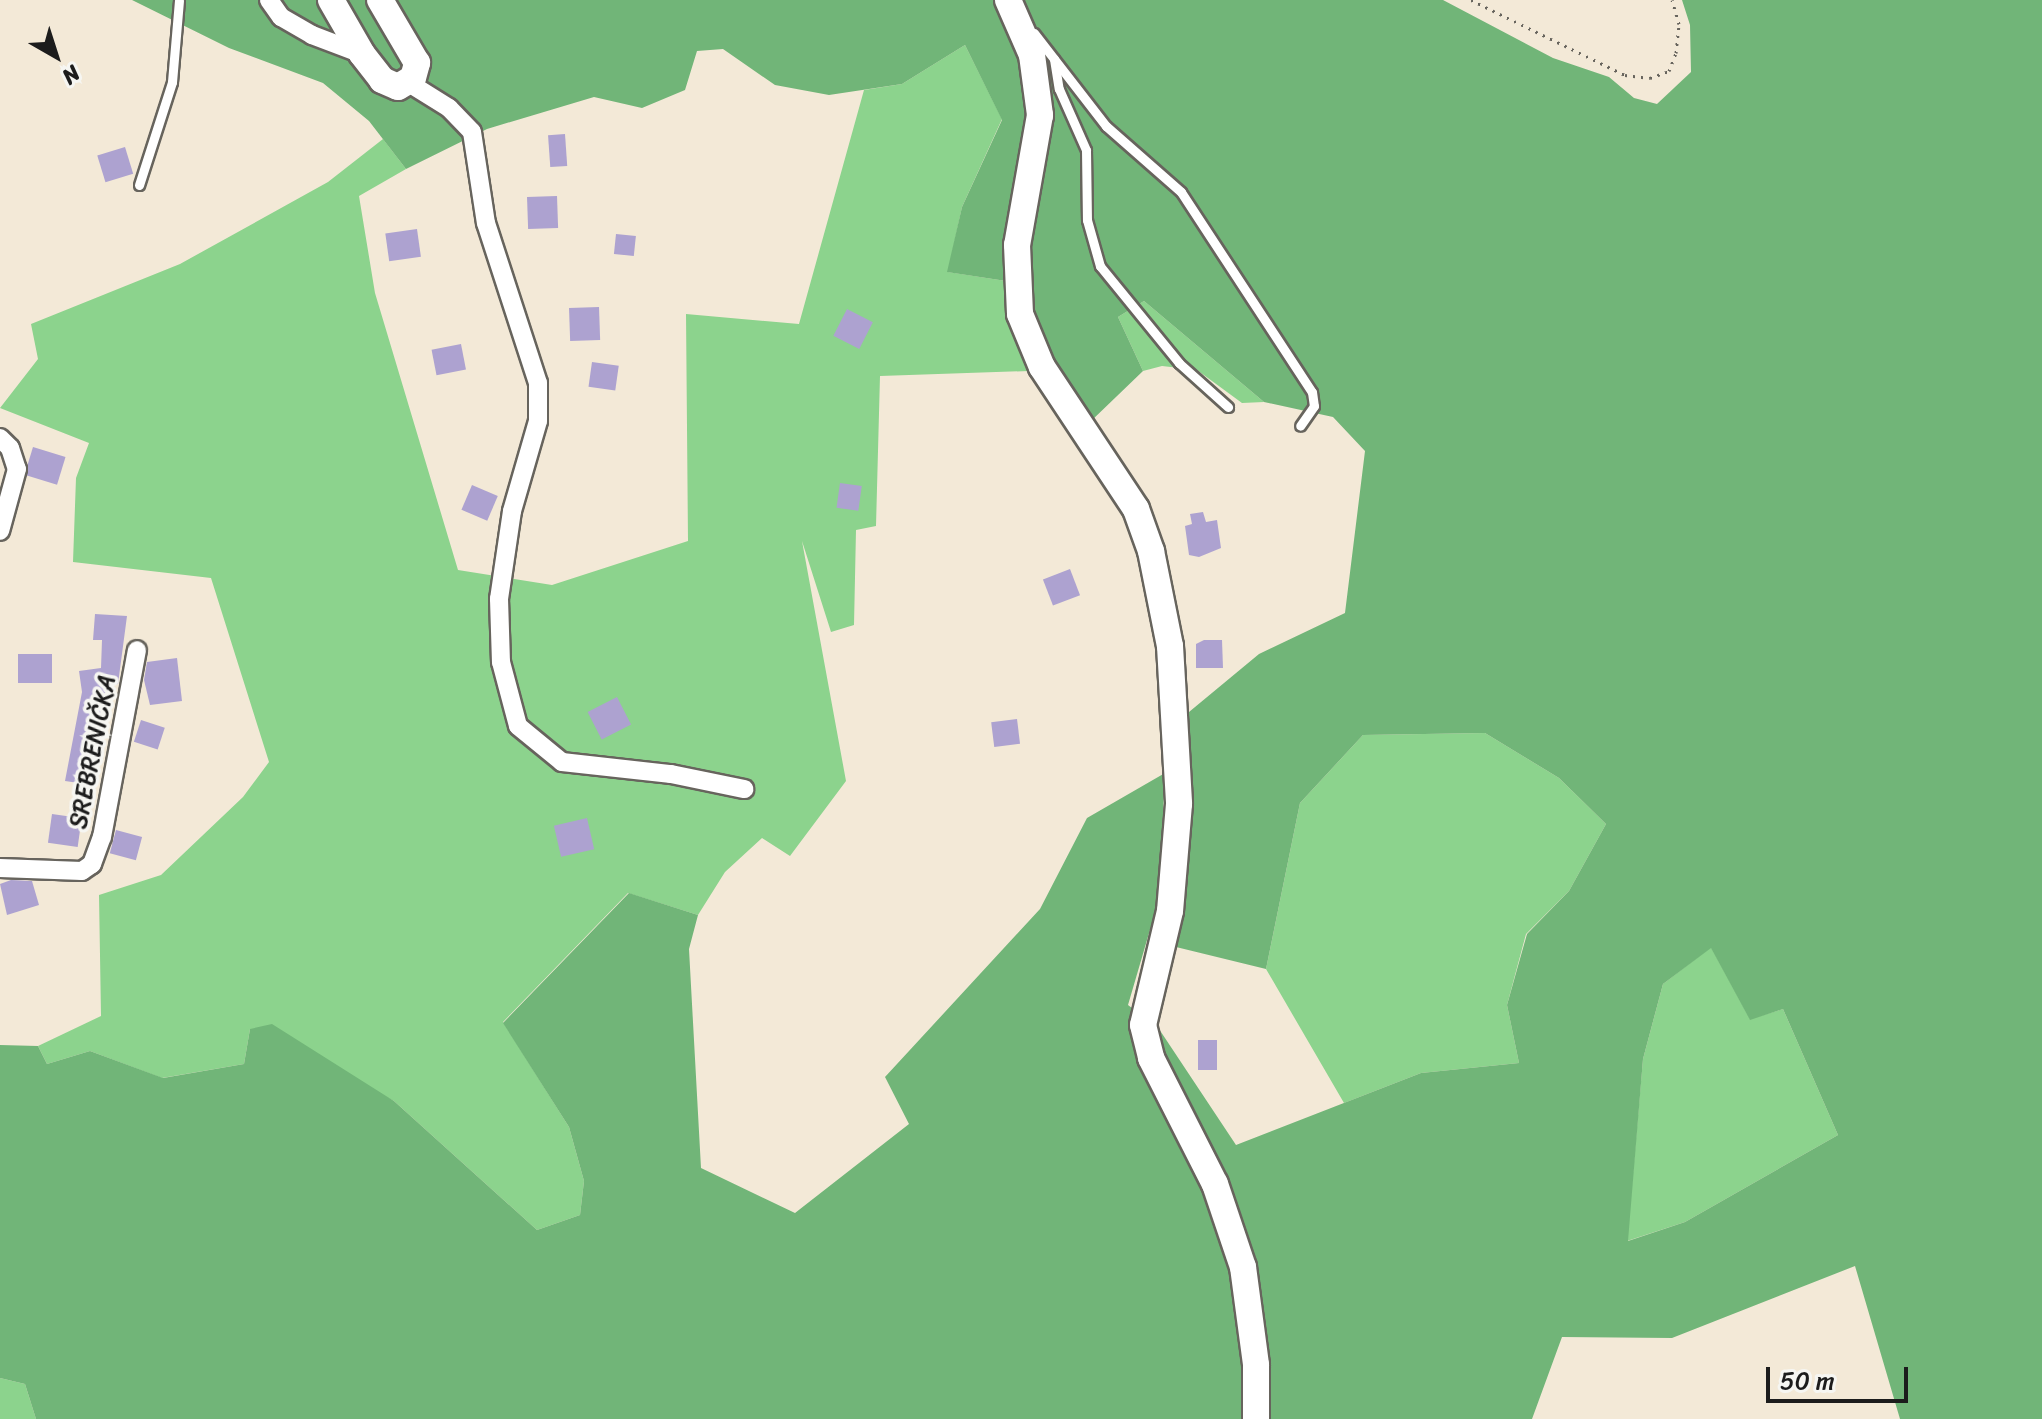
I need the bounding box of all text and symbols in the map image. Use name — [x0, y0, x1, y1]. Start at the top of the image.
north arrow — [16, 16, 96, 96]
text: N — [53, 55, 90, 95]
street label: SREBRENIČKA — [64, 673, 122, 831]
scale bar — [1770, 1351, 1912, 1401]
text: 50 m — [1780, 1360, 1835, 1402]

